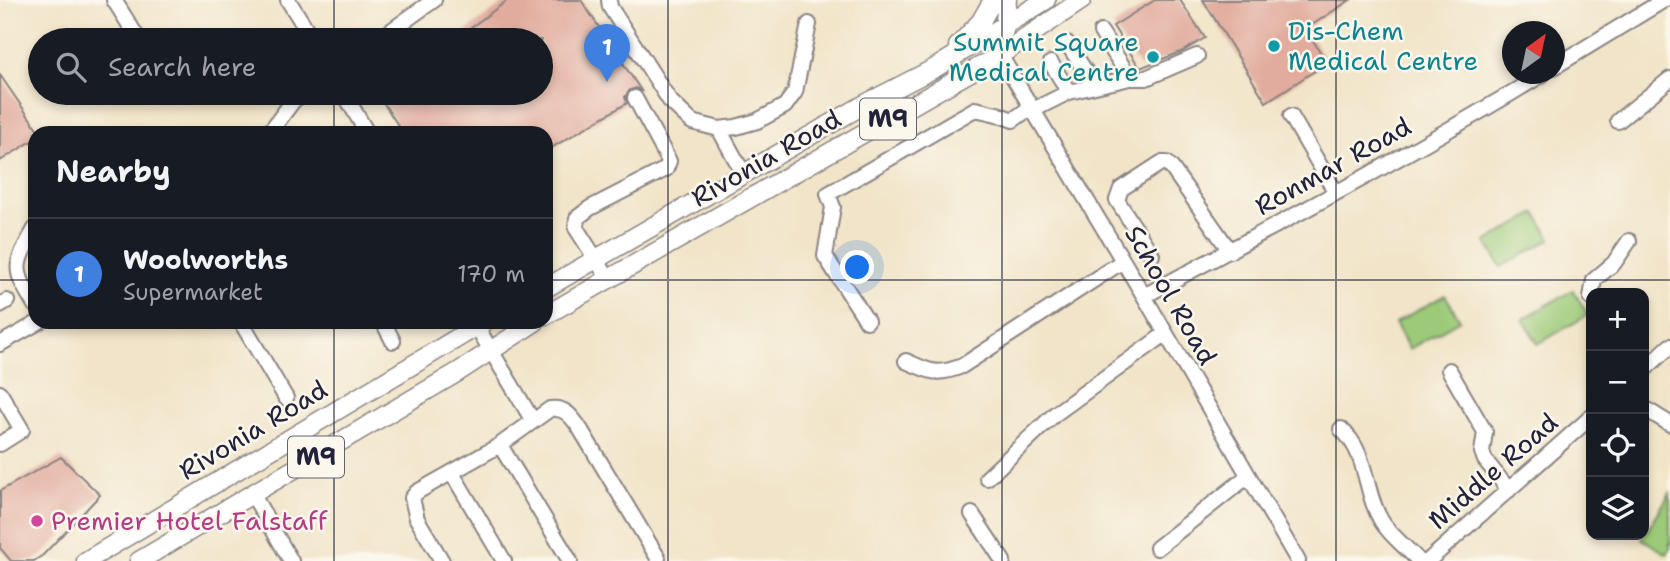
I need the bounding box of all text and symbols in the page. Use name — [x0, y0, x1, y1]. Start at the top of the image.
place label: Dis-Chem Medical Centre — [1288, 13, 1478, 78]
north arrow — [1502, 21, 1565, 84]
pin: 1 — [584, 24, 630, 82]
place label: Summit Square Medical Centre — [949, 24, 1139, 89]
search box — [28, 28, 553, 105]
marker: Dis-Chem Medical Centre — [1266, 38, 1282, 54]
icon: search — [52, 48, 90, 86]
text: Search here — [108, 49, 257, 84]
marker: Summit Square Medical Centre — [1145, 49, 1161, 65]
road number: M9 — [860, 98, 916, 140]
street label: Rivonia Road — [685, 101, 847, 215]
street label: Ronmar Road — [1248, 108, 1417, 223]
text: Nearby — [56, 151, 171, 192]
street label: School Road — [1117, 218, 1226, 371]
text: Woolworths — [123, 242, 288, 277]
your location — [840, 250, 874, 284]
text: 1 — [74, 259, 84, 289]
text: 170 m — [457, 259, 525, 289]
text: Supermarket — [123, 277, 263, 307]
map controls — [1586, 288, 1649, 540]
button: + — [1586, 288, 1649, 351]
button: − — [1586, 351, 1649, 414]
street label: Rivonia Road — [172, 371, 333, 488]
street label: Middle Road — [1420, 405, 1565, 537]
button: locate — [1586, 414, 1649, 477]
road number: M9 — [288, 436, 344, 478]
button: layers — [1586, 477, 1649, 540]
place label: Premier Hotel Falstaff — [51, 503, 328, 538]
marker: Premier Hotel Falstaff — [29, 513, 45, 529]

